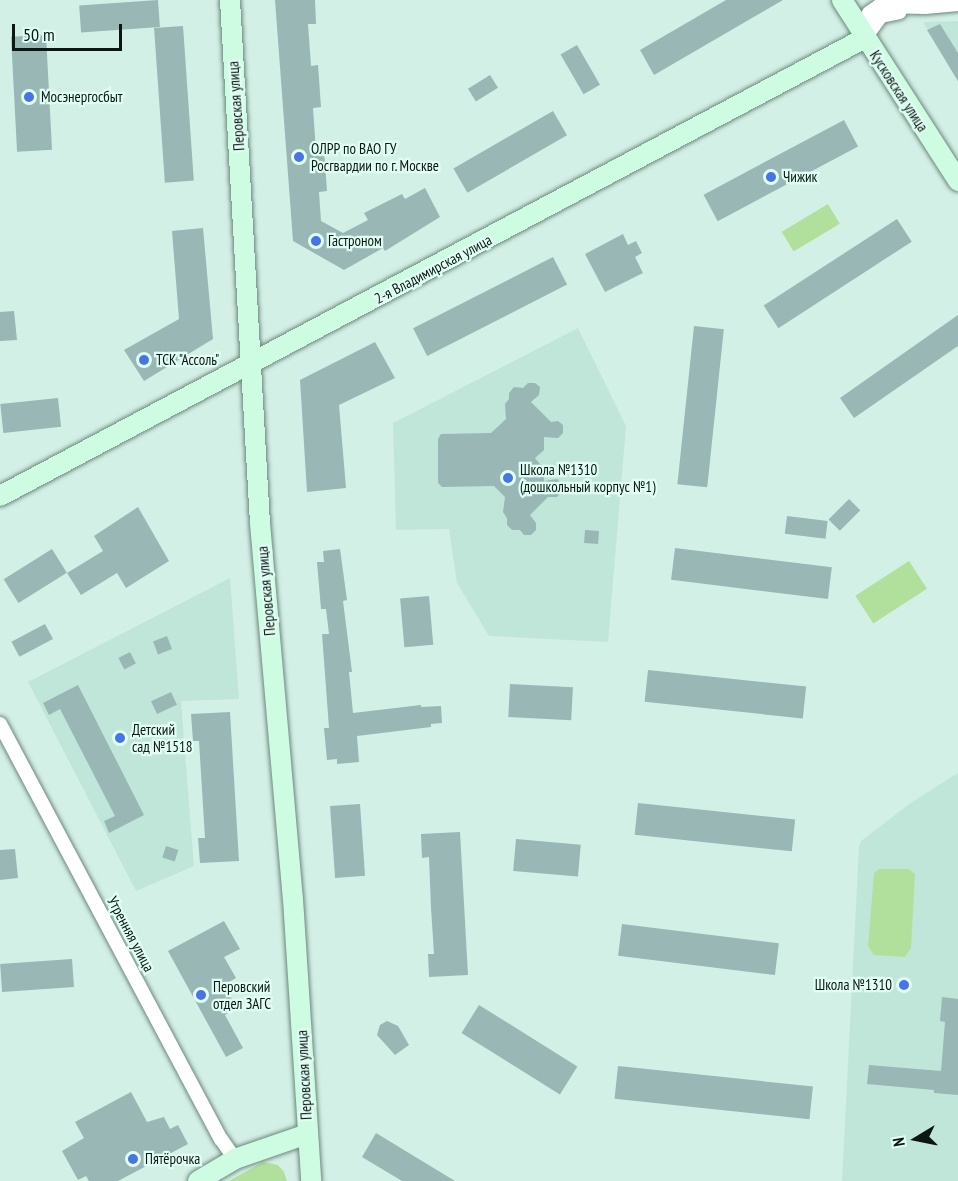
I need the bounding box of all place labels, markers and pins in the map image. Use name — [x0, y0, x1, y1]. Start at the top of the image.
place label: Мосэнергосбыт — [41, 88, 123, 106]
marker: Мосэнергосбыт — [22, 90, 36, 104]
place label: ОЛРР по ВАО ГУ Росгвардии по г. Москве — [311, 139, 440, 174]
marker: ОЛРР по ВАО ГУ Росгвардии по г. Москве — [292, 150, 306, 164]
place label: Чижик — [783, 168, 817, 186]
marker: Чижик — [764, 170, 778, 184]
place label: Гастроном — [328, 232, 382, 250]
marker: Гастроном — [309, 234, 323, 248]
place label: ТСК "Ассоль" — [156, 351, 220, 369]
marker: ТСК "Ассоль" — [137, 353, 151, 367]
place label: Школа №1310 (дошкольный корпус №1) — [520, 460, 656, 495]
marker: Школа №1310 (дошкольный корпус №1) — [501, 471, 515, 485]
place label: Детский сад №1518 — [132, 720, 192, 755]
marker: Детский сад №1518 — [113, 731, 127, 745]
place label: Школа №1310 — [815, 976, 892, 994]
place label: Перовский отдел ЗАГС — [213, 977, 271, 1012]
marker: Школа №1310 — [897, 978, 911, 992]
marker: Перовский отдел ЗАГС — [194, 988, 208, 1002]
place label: Пятёрочка — [145, 1150, 200, 1168]
marker: Пятёрочка — [126, 1152, 140, 1166]

